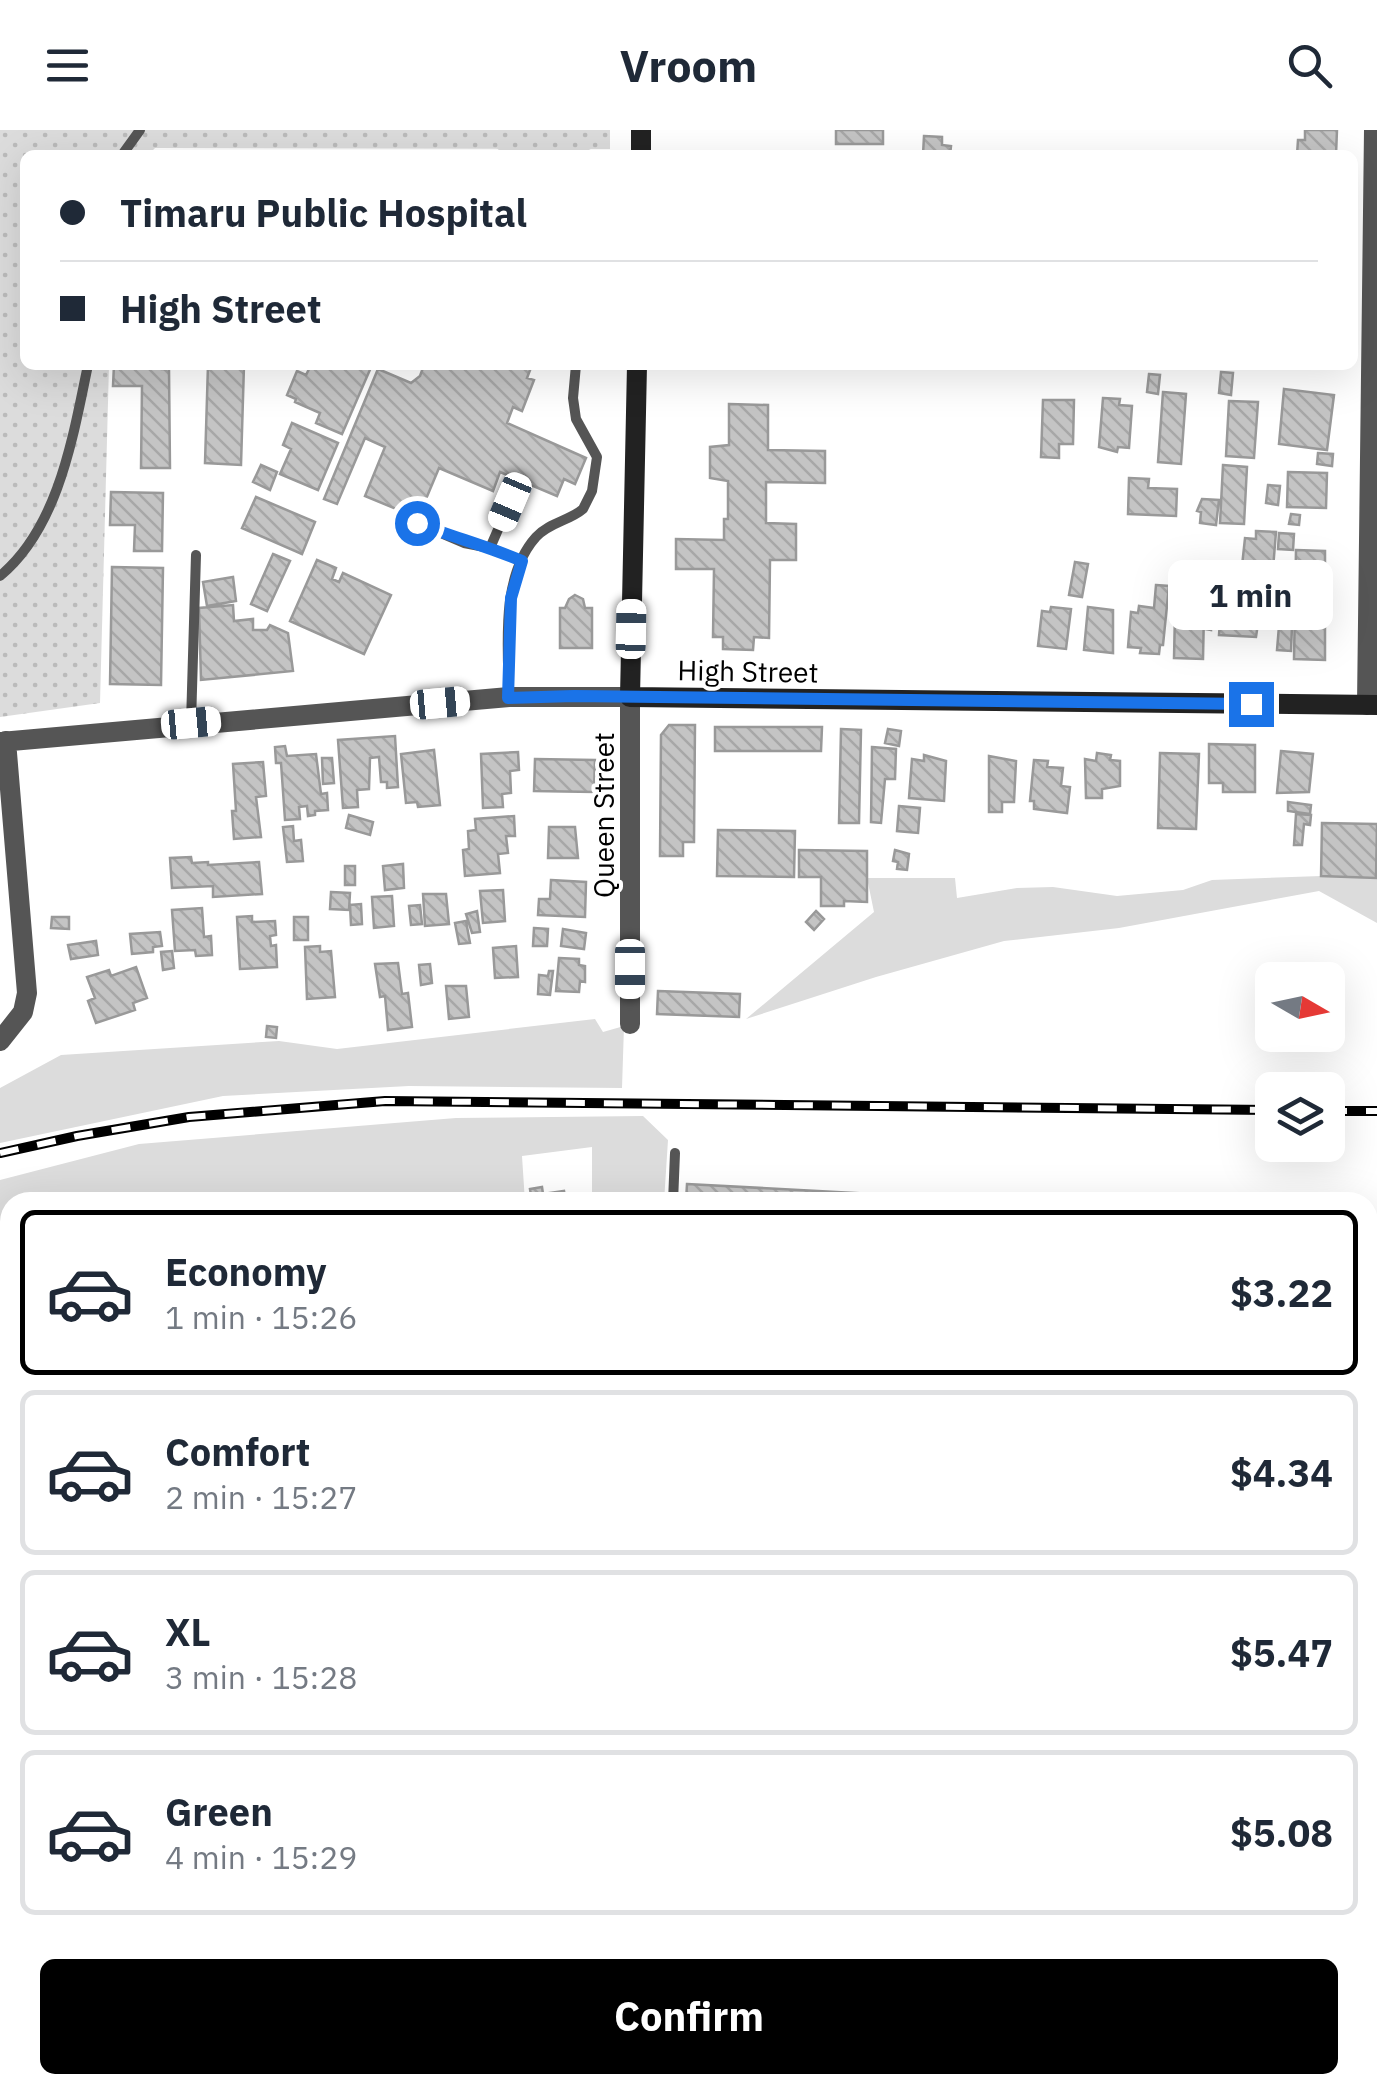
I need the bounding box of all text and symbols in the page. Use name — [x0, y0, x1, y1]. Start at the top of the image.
text: Vroom — [620, 36, 757, 94]
icon: menu — [40, 38, 95, 93]
icon: search — [1282, 38, 1337, 93]
text: Timaru Public Hospital — [120, 188, 527, 237]
text: High Street — [120, 284, 321, 333]
car — [484, 469, 536, 535]
route start — [395, 501, 440, 546]
callout: 1 min — [1168, 559, 1334, 629]
text: 1 min — [1209, 574, 1292, 616]
car — [615, 599, 647, 659]
street label: High Street — [677, 651, 819, 691]
route end — [1229, 682, 1274, 727]
car — [409, 685, 471, 721]
car — [160, 705, 222, 741]
street label: Queen Street — [585, 732, 622, 898]
car — [615, 939, 645, 999]
north arrow — [1255, 962, 1345, 1052]
map controls — [1255, 962, 1345, 1162]
button: layers — [1255, 1072, 1345, 1162]
text: Economy — [165, 1247, 327, 1296]
icon: car — [45, 1248, 135, 1338]
text: $3.22 — [1230, 1268, 1333, 1317]
text: 1 min · 15:26 — [165, 1296, 358, 1338]
text: Comfort — [165, 1427, 310, 1476]
icon: car — [45, 1428, 135, 1518]
text: $4.34 — [1230, 1448, 1333, 1497]
text: 2 min · 15:27 — [165, 1476, 358, 1518]
text: XL — [165, 1607, 211, 1656]
icon: car — [45, 1608, 135, 1698]
text: $5.47 — [1230, 1628, 1333, 1677]
text: 3 min · 15:28 — [165, 1656, 358, 1698]
text: Green — [165, 1787, 273, 1836]
icon: car — [45, 1788, 135, 1878]
text: $5.08 — [1230, 1808, 1333, 1857]
text: 4 min · 15:29 — [165, 1836, 358, 1878]
button: Confirm — [40, 1959, 1338, 2074]

